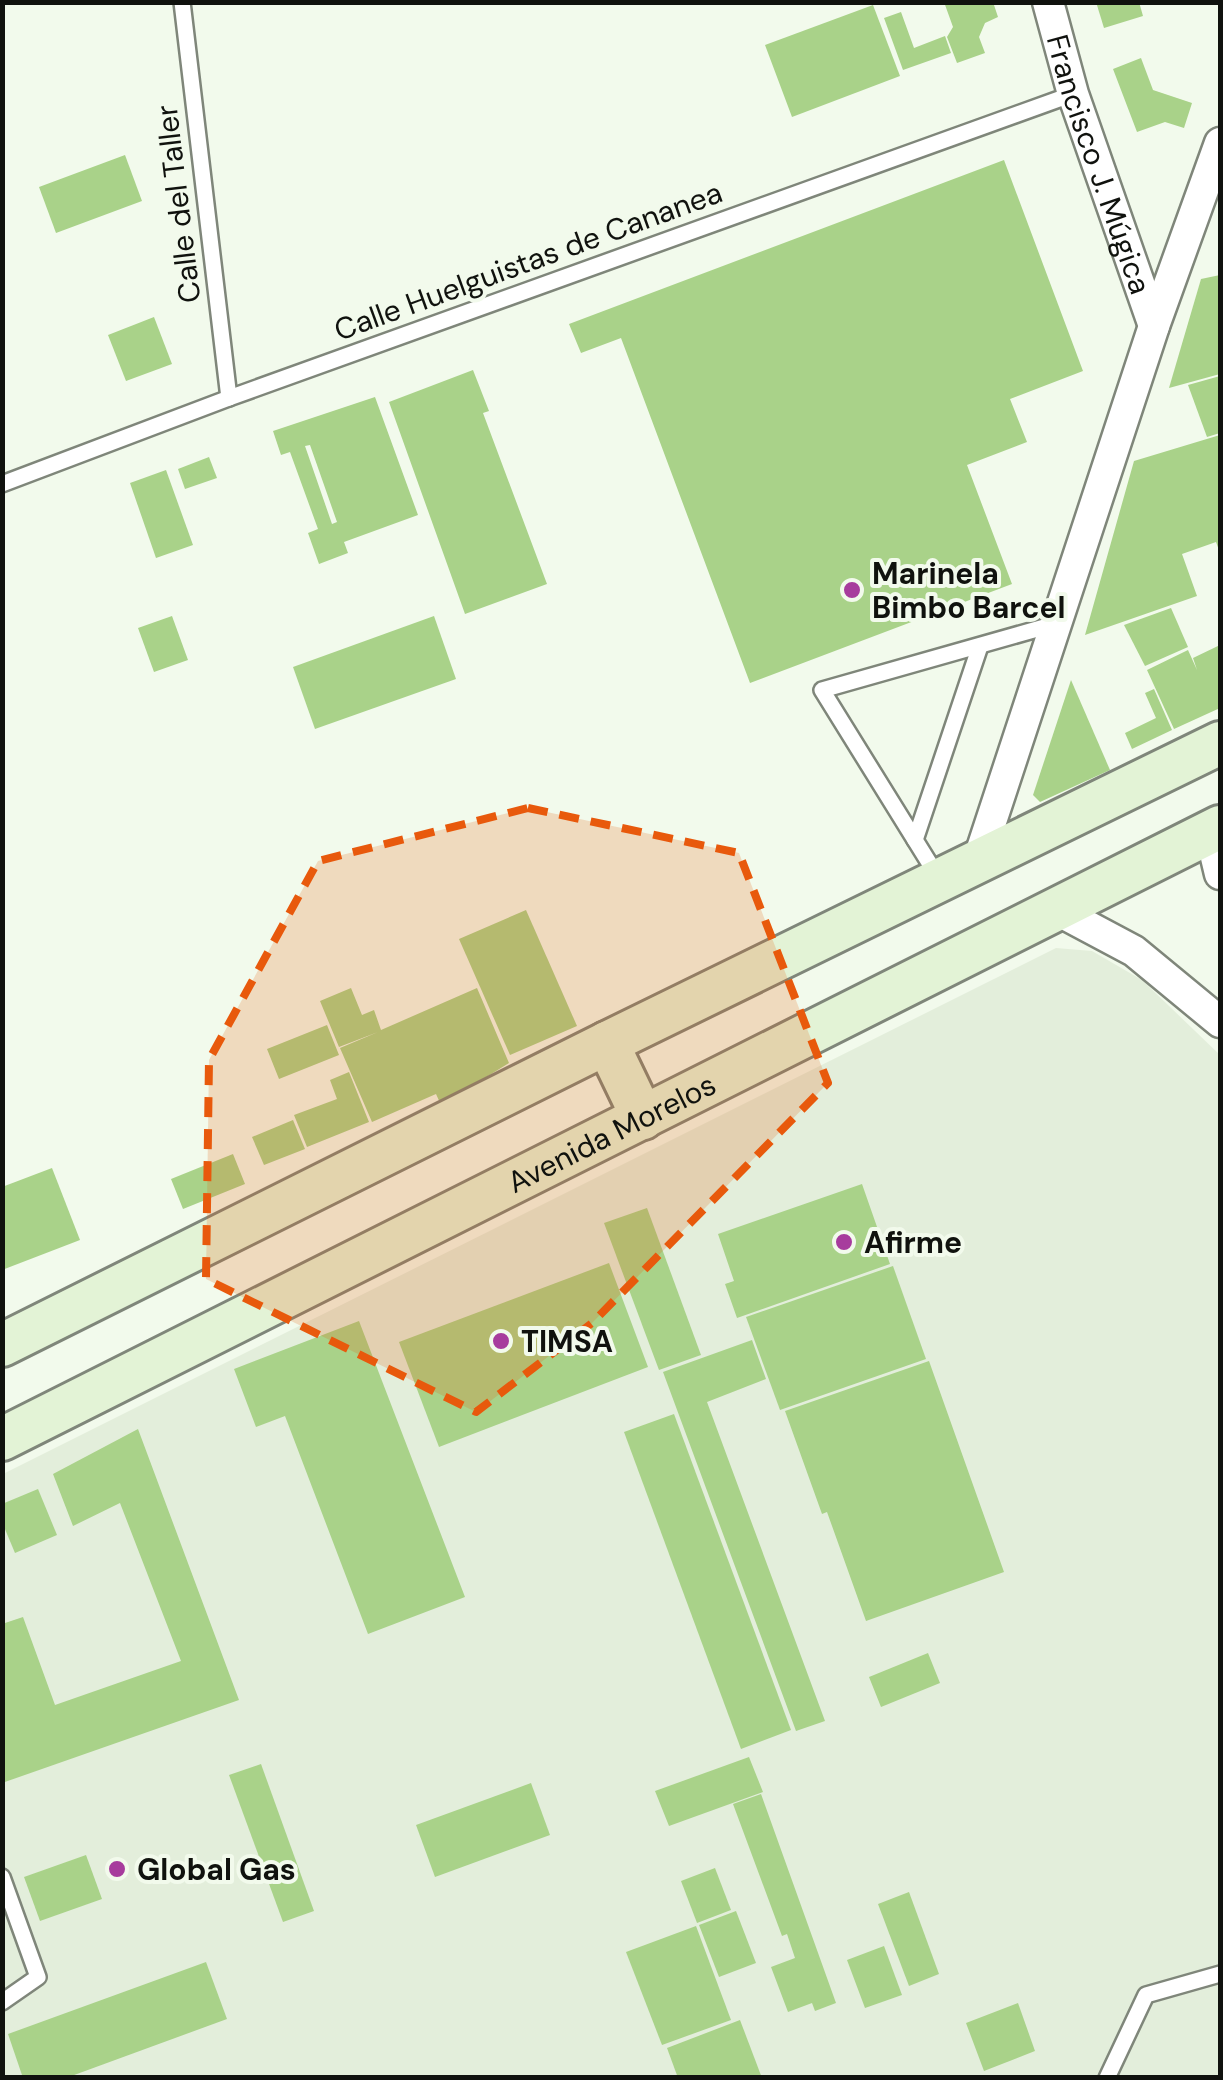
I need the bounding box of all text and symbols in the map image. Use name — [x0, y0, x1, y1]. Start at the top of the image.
street label: Francisco J. Múgica — [1038, 30, 1161, 299]
street label: Calle del Taller — [147, 103, 209, 305]
street label: Calle Huelguistas de Cananea — [329, 173, 727, 349]
place label: Marinela Bimbo Barcel — [872, 554, 1066, 627]
marker: Marinela Bimbo Barcel — [841, 579, 863, 601]
street label: Avenida Morelos — [501, 1064, 722, 1201]
place label: Afirme — [864, 1223, 962, 1262]
marker: Afirme — [833, 1231, 855, 1253]
place label: TIMSA — [521, 1322, 613, 1361]
marker: TIMSA — [490, 1330, 512, 1352]
place label: Global Gas — [137, 1850, 296, 1889]
marker: Global Gas — [106, 1858, 128, 1880]

